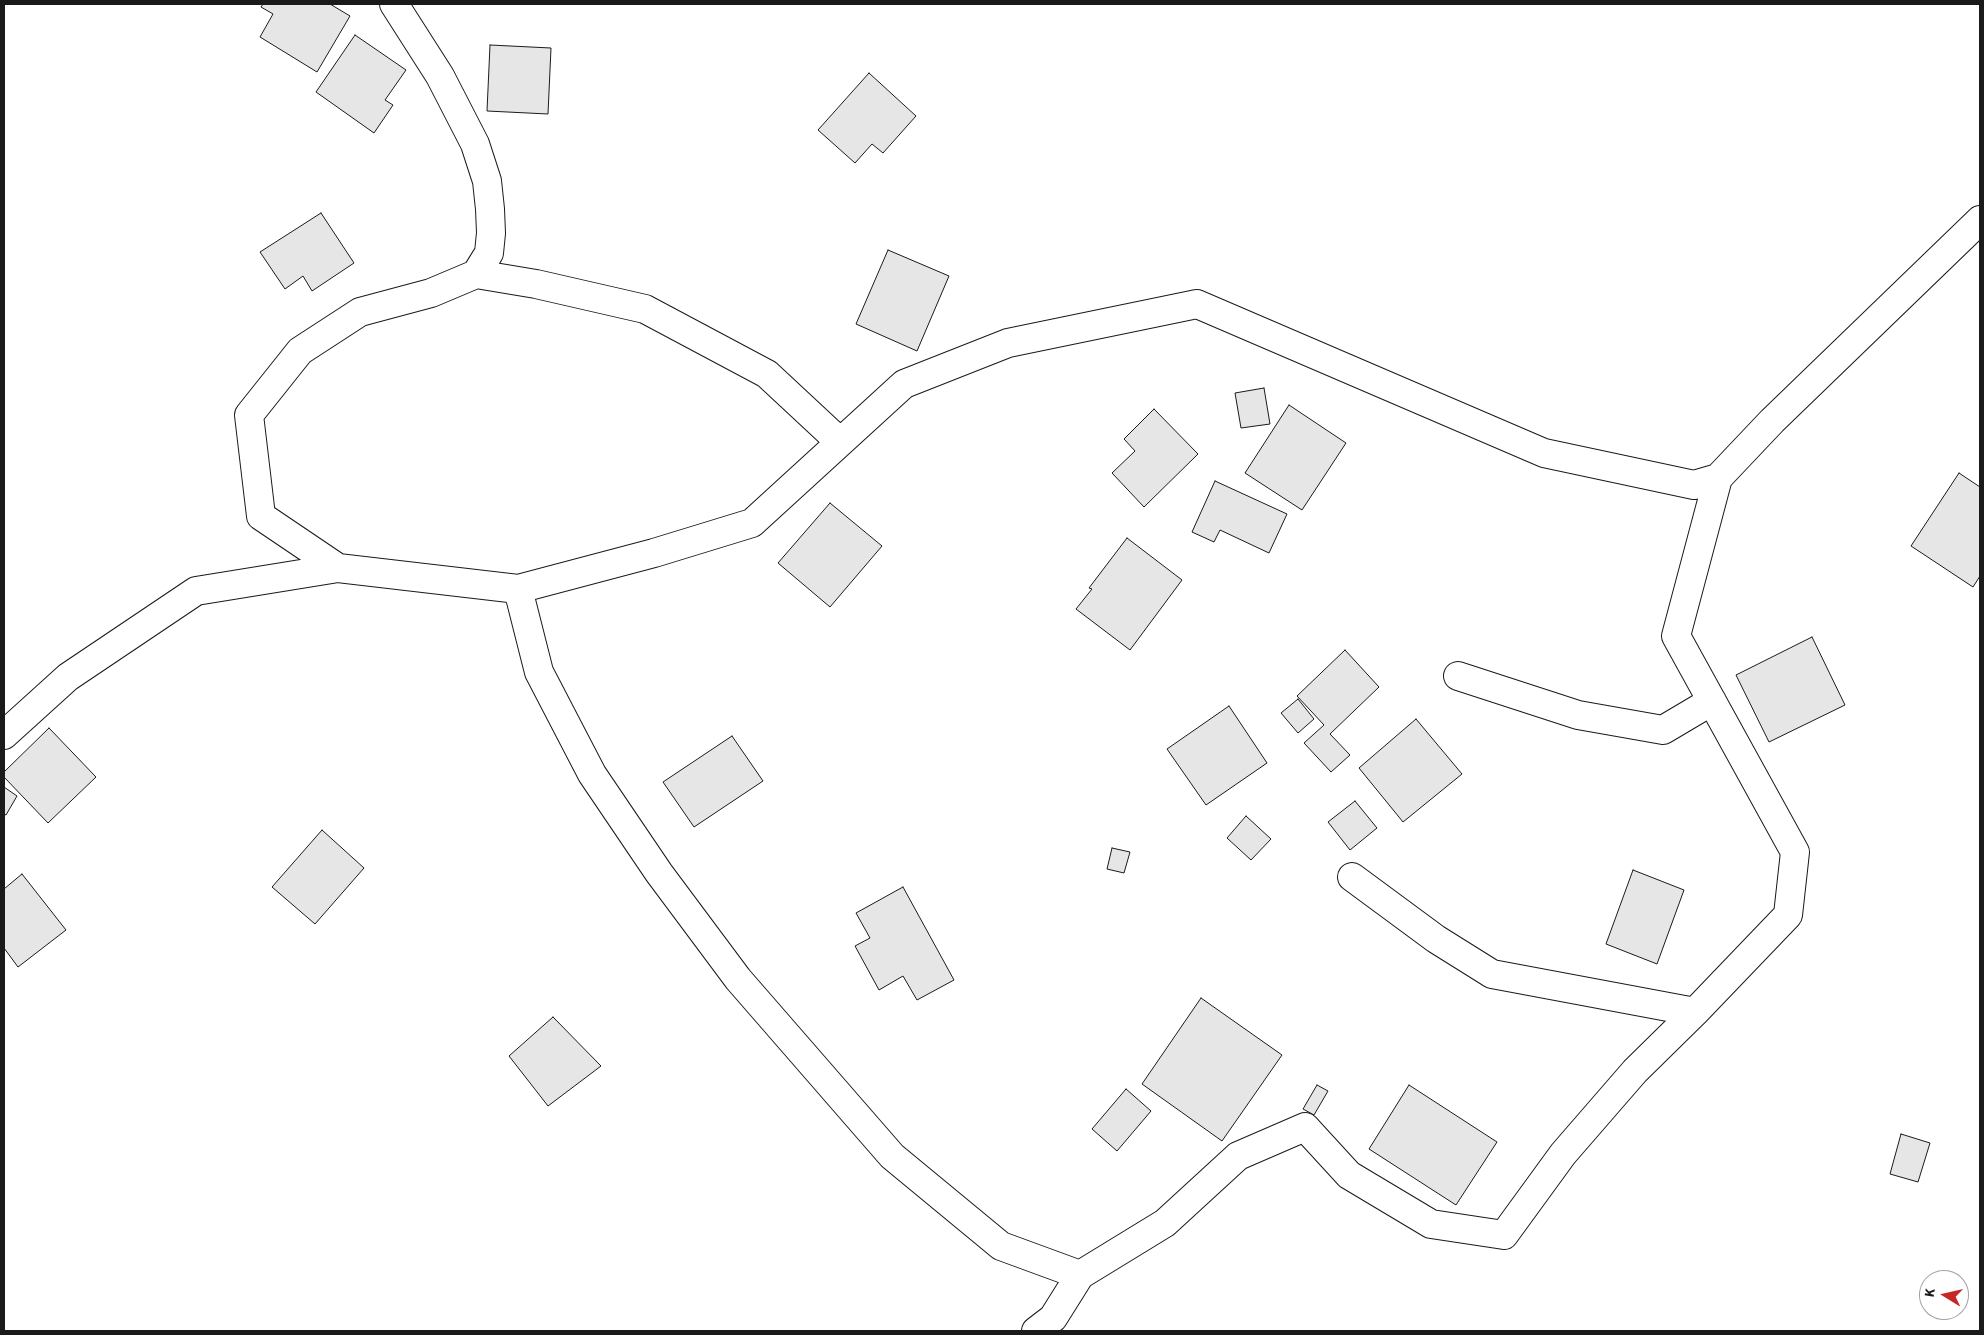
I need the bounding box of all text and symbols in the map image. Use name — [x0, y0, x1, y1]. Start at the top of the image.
north arrow — [1919, 1270, 1969, 1320]
text: K — [1920, 1287, 1941, 1299]

